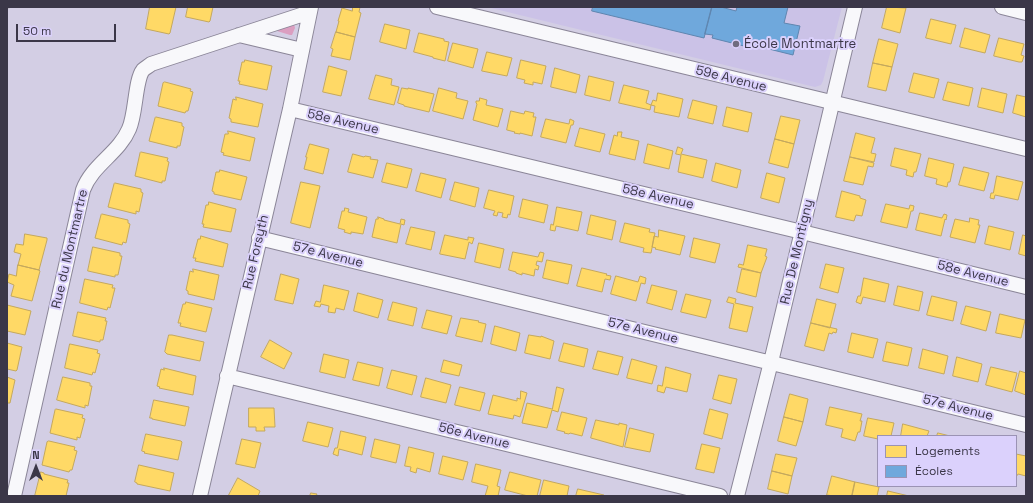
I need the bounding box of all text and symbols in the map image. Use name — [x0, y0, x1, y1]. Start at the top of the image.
scale bar — [18, 16, 118, 42]
text: 50 m — [23, 23, 51, 39]
place label: École Montmartre — [744, 36, 856, 52]
marker: École Montmartre — [731, 39, 741, 49]
street label: 59e Avenue — [694, 63, 768, 95]
street label: 58e Avenue — [306, 106, 380, 138]
street label: 58e Avenue — [621, 181, 695, 213]
street label: Rue du Montmartre — [49, 188, 91, 310]
street label: Rue De Montigny — [777, 198, 817, 306]
street label: Rue Forsyth — [240, 213, 272, 291]
street label: 57e Avenue — [291, 239, 365, 271]
street label: 58e Avenue — [936, 258, 1010, 290]
street label: 57e Avenue — [606, 315, 680, 347]
street label: 57e Avenue — [921, 392, 995, 424]
street label: 56e Avenue — [437, 420, 511, 452]
legend — [877, 435, 1017, 487]
text: Logements — [915, 443, 980, 459]
north arrow — [16, 447, 56, 487]
text: N — [32, 448, 40, 462]
text: Écoles — [915, 463, 953, 479]

